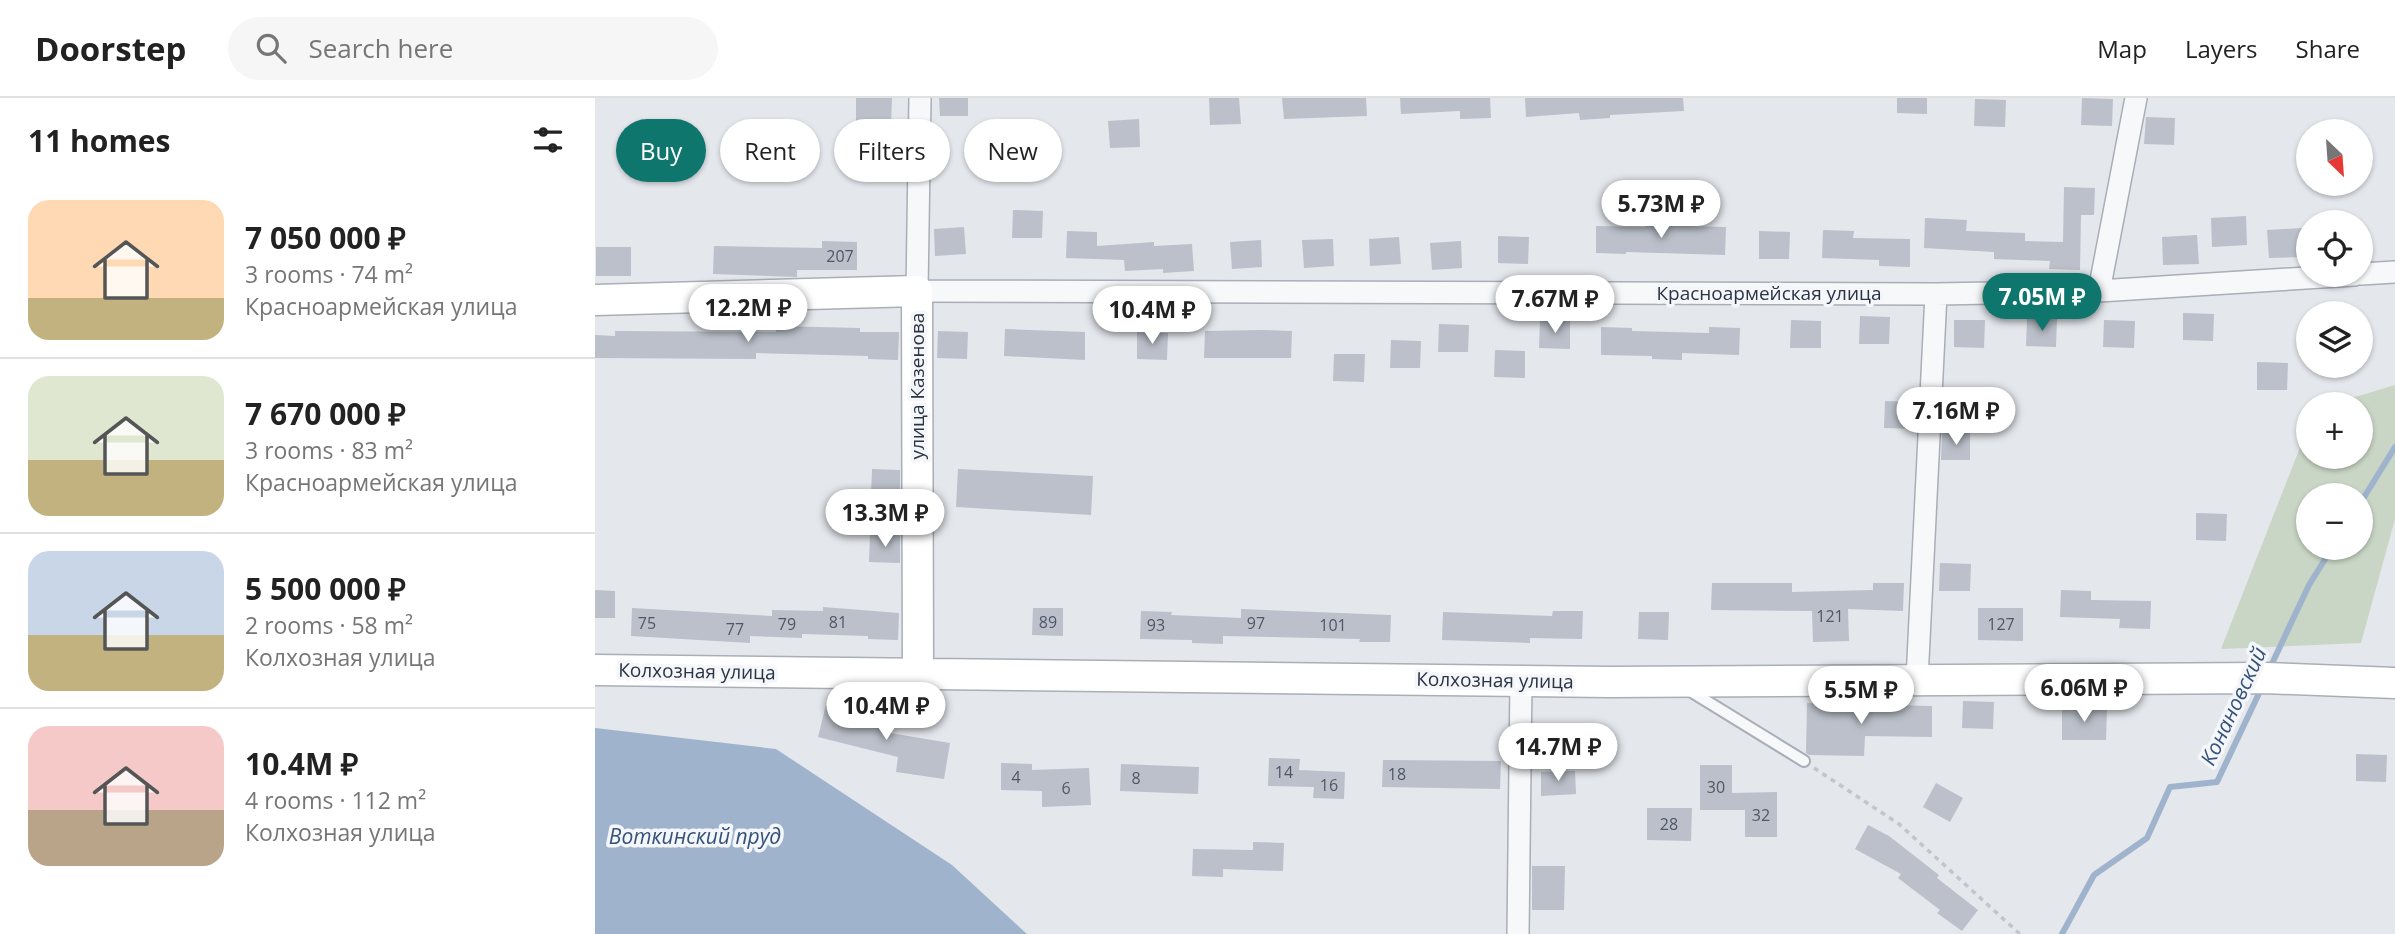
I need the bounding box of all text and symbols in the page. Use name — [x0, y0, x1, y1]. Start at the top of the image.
search box — [228, 17, 718, 80]
text: Doorstep — [35, 26, 186, 71]
icon: search — [252, 29, 290, 67]
text: Search here — [308, 30, 453, 66]
text: Map — [2097, 32, 2147, 65]
text: Layers — [2185, 32, 2258, 65]
text: Share — [2296, 32, 2360, 65]
chip: Buy — [616, 119, 706, 182]
chip: Rent — [720, 119, 820, 182]
chip: Filters — [834, 119, 950, 182]
chip: New — [964, 119, 1062, 182]
north arrow — [2296, 119, 2373, 196]
map controls — [2296, 119, 2373, 560]
text: 11 homes — [28, 120, 171, 161]
icon: filters — [529, 121, 567, 159]
pin: 5.73M ₽ — [1596, 180, 1726, 240]
text: 5.73M ₽ — [1617, 187, 1705, 219]
button: locate — [2296, 210, 2373, 287]
text: 7 050 000 ₽ — [245, 217, 406, 258]
icon: home — [84, 228, 168, 312]
house number: 207 — [826, 245, 854, 267]
text: 3 rooms · 74 m² — [245, 258, 413, 290]
pin: 7.05M ₽ — [1977, 274, 2107, 333]
pin: 7.67M ₽ — [1490, 275, 1620, 335]
street label: Красноармейская улица — [1656, 280, 1882, 306]
text: 7.05M ₽ — [1998, 280, 2086, 312]
text: 7.67M ₽ — [1511, 282, 1599, 314]
pin: 12.2M ₽ — [683, 285, 813, 344]
pin: 10.4M ₽ — [1087, 286, 1217, 346]
text: Красноармейская улица — [245, 290, 517, 322]
text: 12.2M ₽ — [704, 291, 792, 323]
text: 10.4M ₽ — [1108, 293, 1196, 325]
button: layers — [2296, 301, 2373, 378]
street label: улица Казенова — [904, 313, 930, 459]
pin: 7.16M ₽ — [1891, 388, 2021, 447]
button: + — [2296, 392, 2373, 469]
text: 7 670 000 ₽ — [245, 393, 406, 434]
text: 7.16M ₽ — [1912, 394, 2000, 426]
icon: home — [84, 404, 168, 488]
text: 3 rooms · 83 m² — [245, 434, 413, 466]
text: Красноармейская улица — [245, 466, 517, 498]
button: − — [2296, 483, 2373, 560]
pin: 13.3M ₽ — [820, 490, 950, 549]
text: 13.3M ₽ — [841, 496, 929, 528]
text: 5 500 000 ₽ — [245, 568, 406, 609]
icon: home — [84, 579, 168, 663]
house number: 121 — [1816, 605, 1844, 627]
text: 2 rooms · 58 m² — [245, 609, 413, 641]
house number: 81 — [829, 611, 847, 633]
house number: 89 — [1039, 611, 1057, 633]
house number: 75 — [638, 612, 656, 634]
house number: 97 — [1247, 612, 1265, 634]
house number: 79 — [778, 613, 796, 635]
house number: 127 — [1987, 613, 2015, 635]
house number: 93 — [1147, 614, 1165, 636]
house number: 101 — [1319, 614, 1347, 636]
house number: 77 — [726, 618, 744, 640]
text: Колхозная улица — [245, 641, 436, 673]
water label: Конановский — [2193, 642, 2273, 770]
street label: Колхозная улица — [618, 657, 776, 685]
pin: 6.06M ₽ — [2019, 664, 2149, 724]
street label: Колхозная улица — [1416, 666, 1574, 694]
pin: 5.5M ₽ — [1804, 666, 1918, 726]
text: 6.06M ₽ — [2040, 671, 2128, 703]
text: 5.5M ₽ — [1824, 673, 1898, 705]
pin: 10.4M ₽ — [821, 682, 951, 742]
text: 10.4M ₽ — [842, 689, 930, 721]
pin: 14.7M ₽ — [1493, 724, 1623, 783]
text: 14.7M ₽ — [1514, 730, 1602, 762]
text: 10.4M ₽ — [245, 743, 359, 784]
icon: home — [84, 754, 168, 838]
house number: 14 — [1275, 761, 1293, 783]
house number: 18 — [1388, 763, 1406, 785]
house number: 4 — [1011, 766, 1021, 788]
house number: 8 — [1131, 767, 1141, 789]
house number: 16 — [1320, 774, 1338, 796]
house number: 30 — [1707, 776, 1725, 798]
house number: 6 — [1061, 777, 1071, 799]
text: 4 rooms · 112 m² — [245, 784, 426, 816]
house number: 32 — [1752, 804, 1770, 826]
house number: 28 — [1660, 813, 1678, 835]
text: Колхозная улица — [245, 816, 436, 848]
water label: Воткинский пруд — [609, 822, 781, 850]

